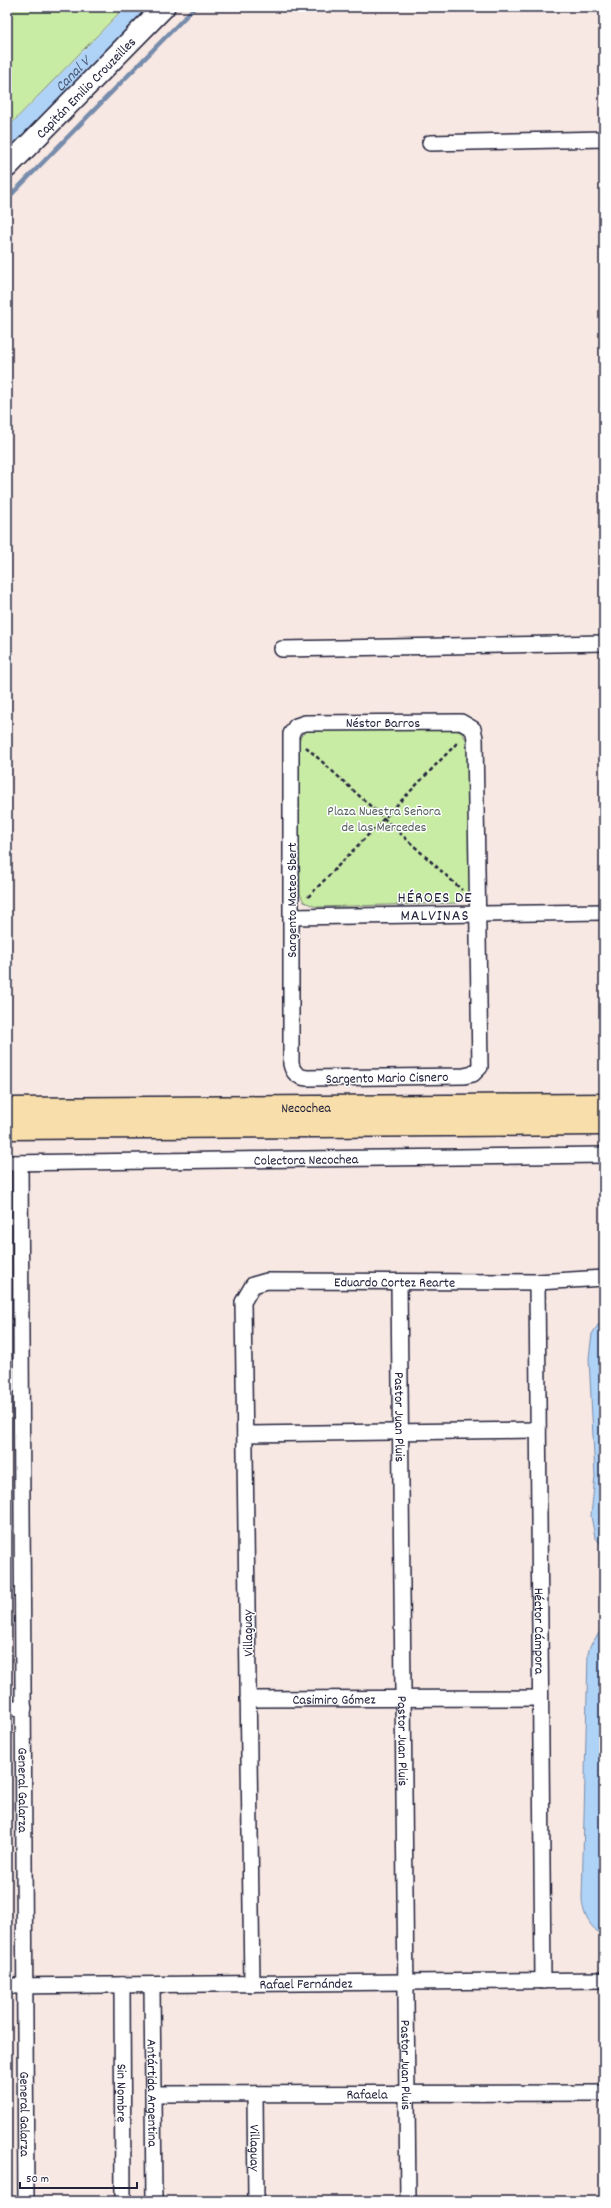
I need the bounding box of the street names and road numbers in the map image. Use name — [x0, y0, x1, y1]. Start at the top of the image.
street label: Capitán Emilio Crouzeilles — [32, 33, 142, 144]
street label: Néstor Barros — [346, 714, 420, 734]
street label: Sargento Mateo Sbert — [283, 842, 303, 958]
street label: Sargento Mario Cisnero — [326, 1068, 449, 1090]
street label: Necochea — [281, 1099, 331, 1119]
street label: Colectora Necochea — [254, 1150, 359, 1172]
street label: Eduardo Cortez Rearte — [334, 1273, 455, 1294]
street label: Pastor Juan Pluis — [388, 1372, 409, 1462]
street label: Héctor Cámpora — [528, 1588, 548, 1675]
street label: Villaguay — [239, 1609, 259, 1657]
street label: Casimiro Gómez — [292, 1691, 376, 1711]
street label: Pastor Juan Pluis — [391, 1696, 412, 1786]
street label: General Galarza — [11, 1747, 32, 1833]
street label: Rafael Fernández — [259, 1975, 353, 1995]
street label: Pastor Juan Pluis — [394, 2020, 415, 2110]
street label: Antártida Argentina — [141, 2039, 162, 2148]
street label: Sin Nombre — [110, 2064, 131, 2122]
street label: General Galarza — [13, 2071, 34, 2157]
street label: Rafaela — [346, 2085, 388, 2106]
street label: Villaguay — [243, 2124, 264, 2172]

